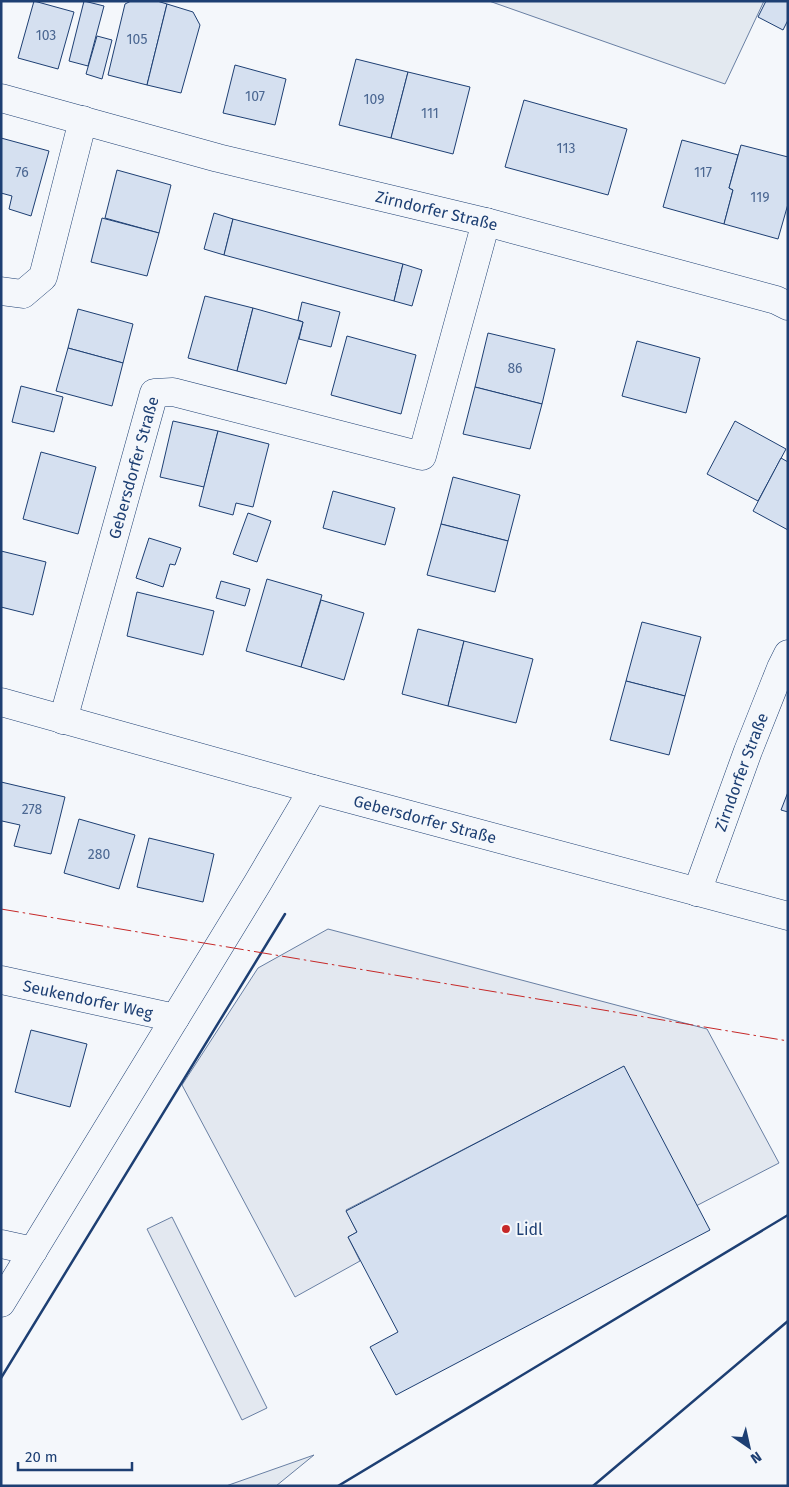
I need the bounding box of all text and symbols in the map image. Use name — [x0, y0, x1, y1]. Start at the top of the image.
house number: 103 — [36, 27, 56, 44]
house number: 105 — [127, 31, 147, 48]
house number: 107 — [245, 88, 265, 105]
house number: 109 — [363, 91, 385, 108]
house number: 111 — [421, 105, 439, 122]
house number: 113 — [557, 140, 575, 157]
house number: 76 — [15, 164, 29, 181]
house number: 117 — [694, 164, 712, 181]
street label: Zirndorfer Straße — [374, 187, 500, 235]
house number: 119 — [750, 189, 770, 206]
house number: 86 — [507, 360, 523, 377]
street label: Gebersdorfer Straße — [105, 394, 163, 541]
street label: Zirndorfer Straße — [711, 710, 772, 834]
street label: Gebersdorfer Straße — [352, 791, 499, 848]
house number: 278 — [22, 801, 42, 818]
house number: 280 — [88, 846, 110, 863]
street label: Seukendorfer Weg — [21, 976, 155, 1023]
place label: Lidl — [516, 1220, 543, 1239]
marker: Lidl — [500, 1223, 512, 1235]
north arrow — [724, 1422, 774, 1472]
scale bar — [18, 1440, 131, 1472]
text: 20 m — [25, 1448, 58, 1466]
text: N — [747, 1448, 765, 1467]

